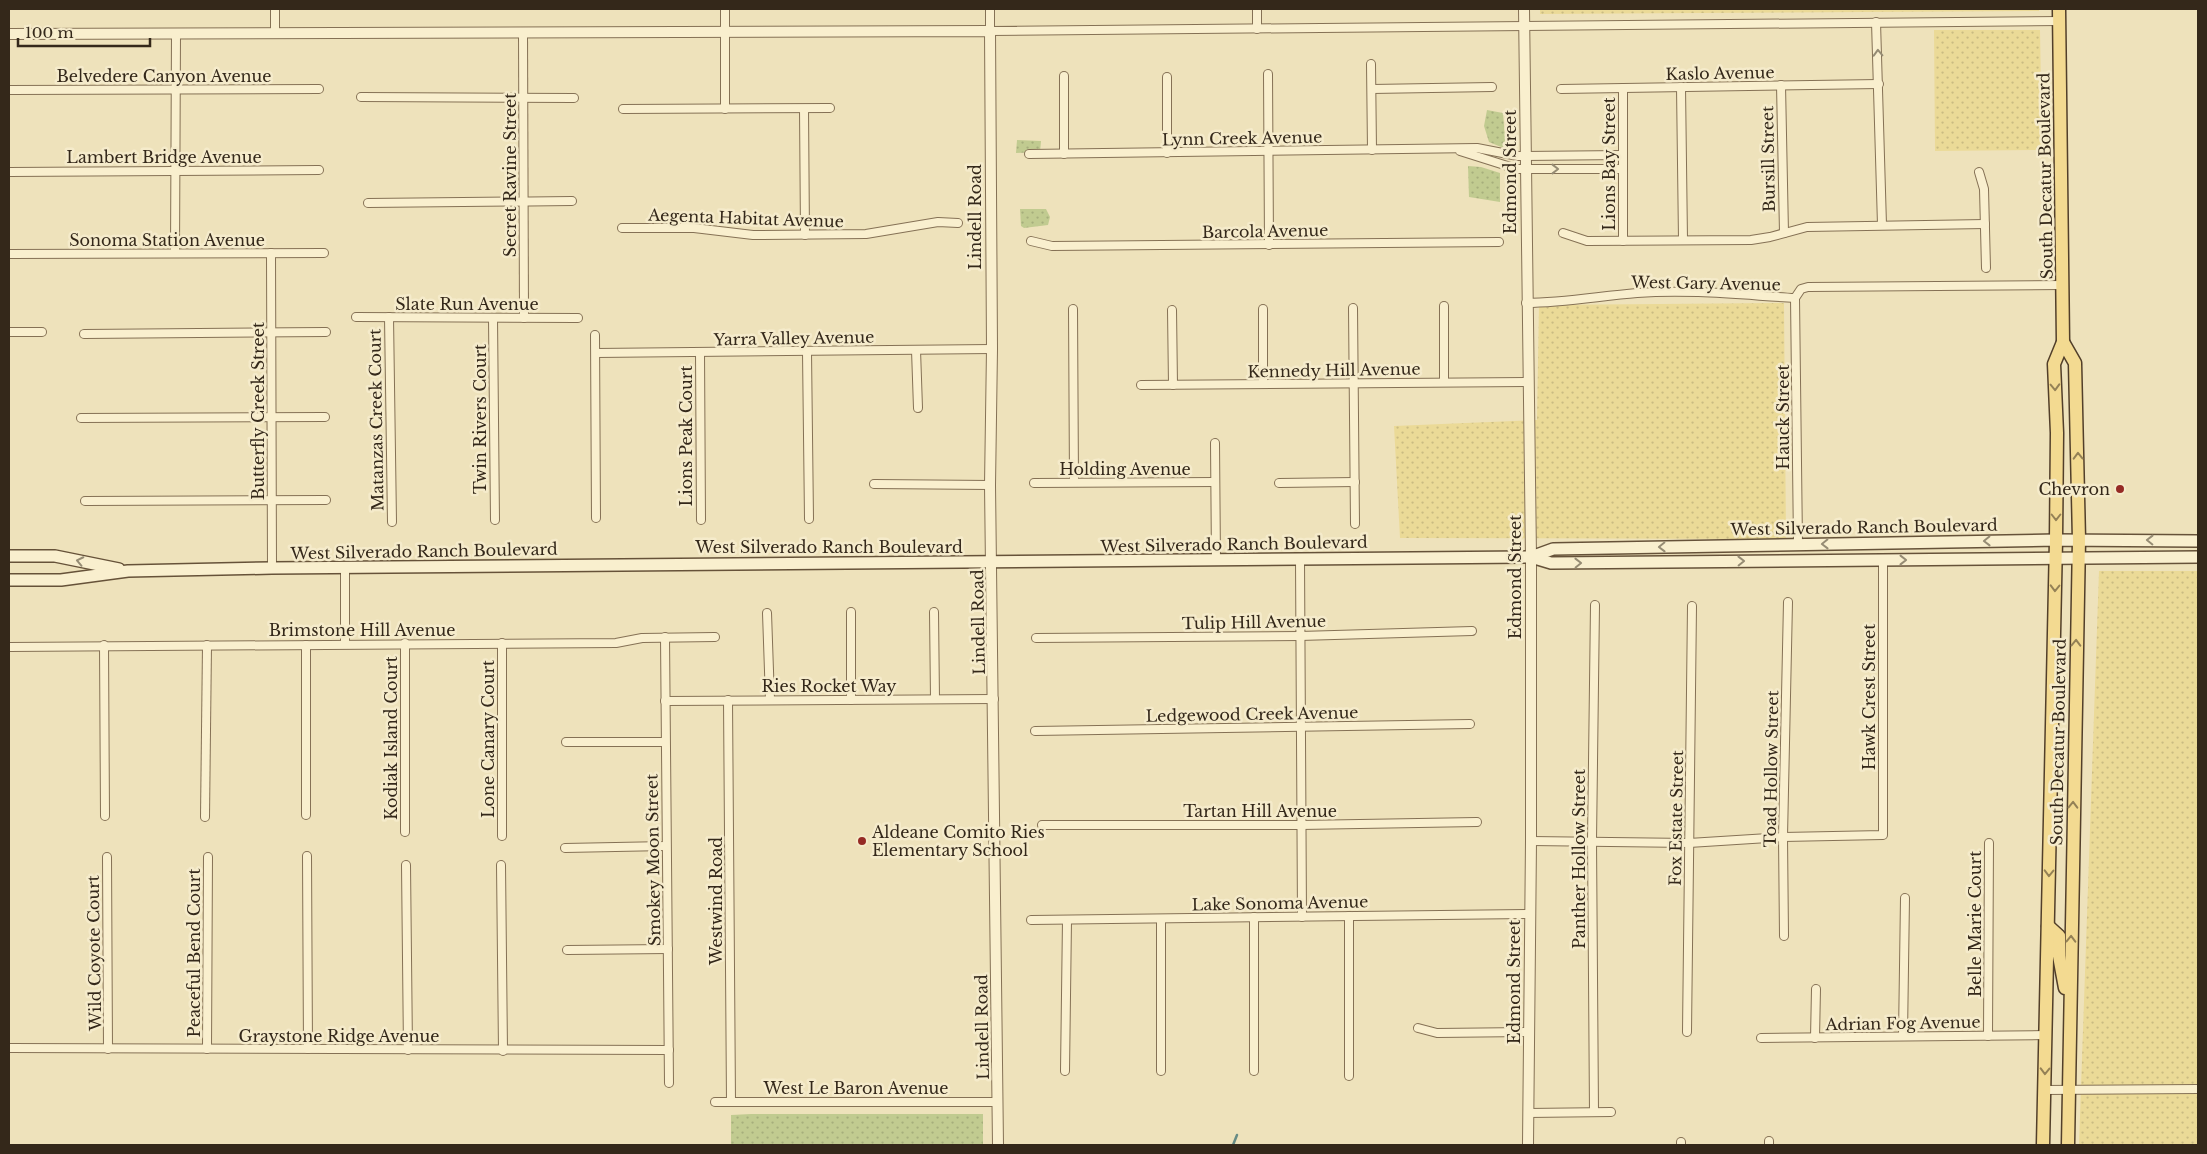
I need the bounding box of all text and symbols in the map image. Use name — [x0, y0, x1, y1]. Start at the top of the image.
scale bar — [18, 15, 150, 47]
text: 100 m — [25, 23, 74, 42]
one-way arrow — [1872, 49, 1883, 57]
street label: Kaslo Avenue — [1665, 62, 1775, 84]
street label: Belvedere Canyon Avenue — [57, 66, 271, 86]
street label: South Decatur Boulevard — [2033, 72, 2057, 280]
street label: Secret Ravine Street — [500, 93, 520, 257]
street label: Lions Bay Street — [1599, 97, 1619, 231]
street label: Bursill Street — [1757, 106, 1779, 212]
street label: Edmond Street — [1500, 110, 1520, 234]
street label: Lynn Creek Avenue — [1162, 127, 1322, 149]
street label: Lambert Bridge Avenue — [66, 147, 262, 167]
street label: Lindell Road — [965, 164, 985, 270]
one-way arrow — [1552, 164, 1559, 174]
street label: Aegenta Habitat Avenue — [647, 205, 844, 231]
street label: Barcola Avenue — [1202, 220, 1328, 242]
street label: Sonoma Station Avenue — [69, 230, 265, 250]
street label: West Gary Avenue — [1630, 272, 1781, 294]
street label: Slate Run Avenue — [395, 294, 539, 314]
street label: Butterfly Creek Street — [248, 322, 268, 500]
street label: Yarra Valley Avenue — [712, 327, 875, 349]
street label: Matanzas Creek Court — [364, 329, 388, 511]
street label: Twin Rivers Court — [470, 344, 490, 494]
street label: Kennedy Hill Avenue — [1247, 358, 1421, 382]
street label: Hauck Street — [1773, 364, 1793, 470]
street label: Lions Peak Court — [676, 366, 696, 506]
one-way arrow — [2050, 383, 2060, 391]
one-way arrow — [2073, 452, 2083, 460]
street label: Holding Avenue — [1059, 459, 1191, 479]
place label: Chevron — [2038, 479, 2110, 499]
marker: Chevron — [2114, 483, 2126, 495]
one-way arrow — [2051, 513, 2061, 521]
street label: Edmond Street — [1505, 515, 1525, 639]
street label: West Silverado Ranch Boulevard — [1729, 515, 1998, 539]
street label: West Silverado Ranch Boulevard — [1099, 532, 1368, 556]
one-way arrow — [2145, 535, 2153, 546]
one-way arrow — [1983, 536, 1990, 546]
street label: West Silverado Ranch Boulevard — [694, 537, 963, 557]
street label: West Silverado Ranch Boulevard — [289, 539, 558, 563]
one-way arrow — [1820, 539, 1828, 549]
one-way arrow — [1658, 542, 1666, 552]
one-way arrow — [1900, 554, 1908, 565]
one-way arrow — [76, 556, 85, 567]
one-way arrow — [1738, 556, 1745, 566]
one-way arrow — [1575, 558, 1583, 568]
street label: Lindell Road — [967, 569, 989, 675]
one-way arrow — [2049, 585, 2060, 593]
street label: Tulip Hill Avenue — [1182, 611, 1326, 633]
street label: Brimstone Hill Avenue — [269, 620, 455, 640]
street label: Hawk Crest Street — [1859, 624, 1879, 770]
street label: South Decatur Boulevard — [2046, 638, 2070, 846]
one-way arrow — [2071, 638, 2082, 646]
street label: Kodiak Island Court — [381, 656, 401, 820]
street label: Lone Canary Court — [478, 660, 498, 818]
street label: Ries Rocket Way — [761, 676, 897, 696]
street label: Toad Hollow Street — [1760, 690, 1782, 848]
street label: Ledgewood Creek Avenue — [1145, 702, 1359, 726]
street label: Fox Estate Street — [1665, 750, 1687, 886]
street label: Panther Hollow Street — [1569, 769, 1589, 949]
street label: Smokey Moon Street — [641, 774, 665, 946]
street label: Tartan Hill Avenue — [1183, 801, 1337, 821]
one-way arrow — [2068, 801, 2079, 809]
place label: Aldeane Comito Ries Elementary School — [871, 822, 1045, 860]
marker: Aldeane Comito Ries Elementary School — [856, 835, 868, 847]
street label: Westwind Road — [706, 837, 726, 966]
street label: Belle Marie Court — [1965, 851, 1985, 997]
street label: Peaceful Bend Court — [184, 869, 204, 1037]
one-way arrow — [2044, 870, 2054, 877]
street label: Wild Coyote Court — [83, 875, 105, 1032]
street label: Lake Sonoma Avenue — [1192, 891, 1368, 915]
street label: Edmond Street — [1504, 920, 1524, 1044]
one-way arrow — [2066, 935, 2076, 942]
street label: Lindell Road — [971, 974, 993, 1080]
street label: Adrian Fog Avenue — [1824, 1012, 1981, 1034]
street label: Graystone Ridge Avenue — [238, 1026, 440, 1046]
one-way arrow — [2040, 1067, 2050, 1075]
street label: West Le Baron Avenue — [762, 1078, 949, 1098]

